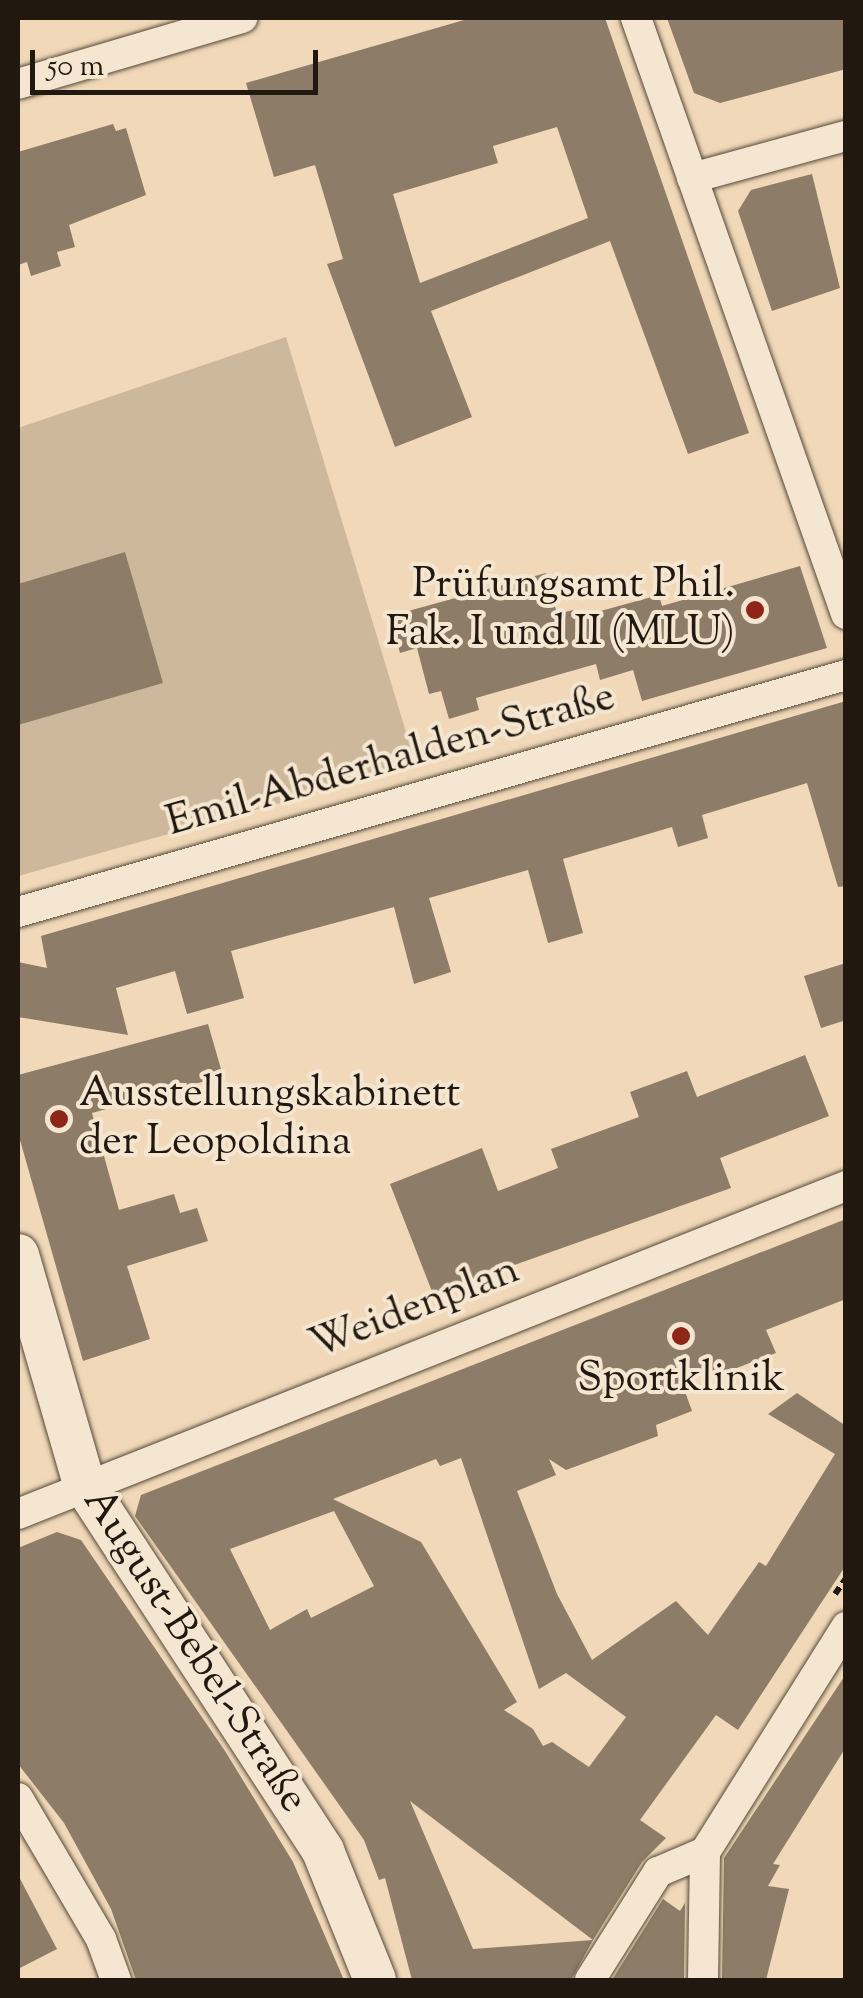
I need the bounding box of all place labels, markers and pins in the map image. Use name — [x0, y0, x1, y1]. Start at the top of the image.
place label: Prüfungsamt Phil. Fak. I und II (MLU) — [386, 561, 735, 660]
marker: Prüfungsamt Phil. Fak. I und II (MLU) — [744, 599, 766, 621]
place label: Ausstellungskabinett der Leopoldina — [79, 1070, 460, 1168]
marker: Ausstellungskabinett der Leopoldina — [48, 1108, 70, 1130]
marker: Sportklinik — [668, 1323, 694, 1349]
place label: Sportklinik — [577, 1355, 785, 1405]

